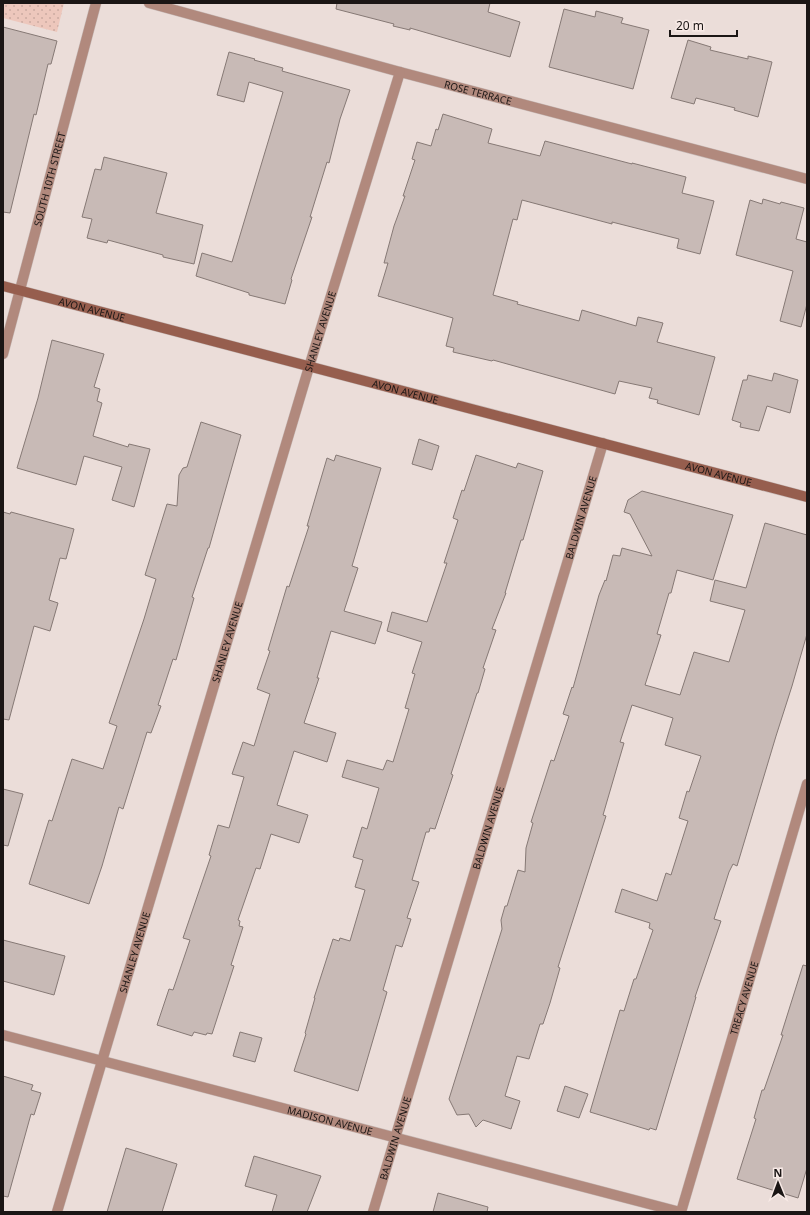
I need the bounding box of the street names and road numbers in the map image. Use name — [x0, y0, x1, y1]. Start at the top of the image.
street label: ROSE TERRACE — [443, 77, 513, 108]
street label: SOUTH 10TH STREET — [30, 130, 69, 228]
street label: SHANLEY AVENUE — [301, 289, 339, 374]
street label: AVON AVENUE — [57, 294, 127, 325]
street label: AVON AVENUE — [371, 376, 440, 407]
street label: AVON AVENUE — [684, 458, 753, 489]
street label: BALDWIN AVENUE — [562, 474, 600, 561]
street label: SHANLEY AVENUE — [208, 600, 246, 684]
street label: BALDWIN AVENUE — [469, 784, 507, 871]
street label: SHANLEY AVENUE — [116, 910, 153, 995]
street label: TREACY AVENUE — [726, 960, 761, 1037]
street label: BALDWIN AVENUE — [376, 1095, 414, 1182]
street label: MADISON AVENUE — [286, 1103, 374, 1138]

